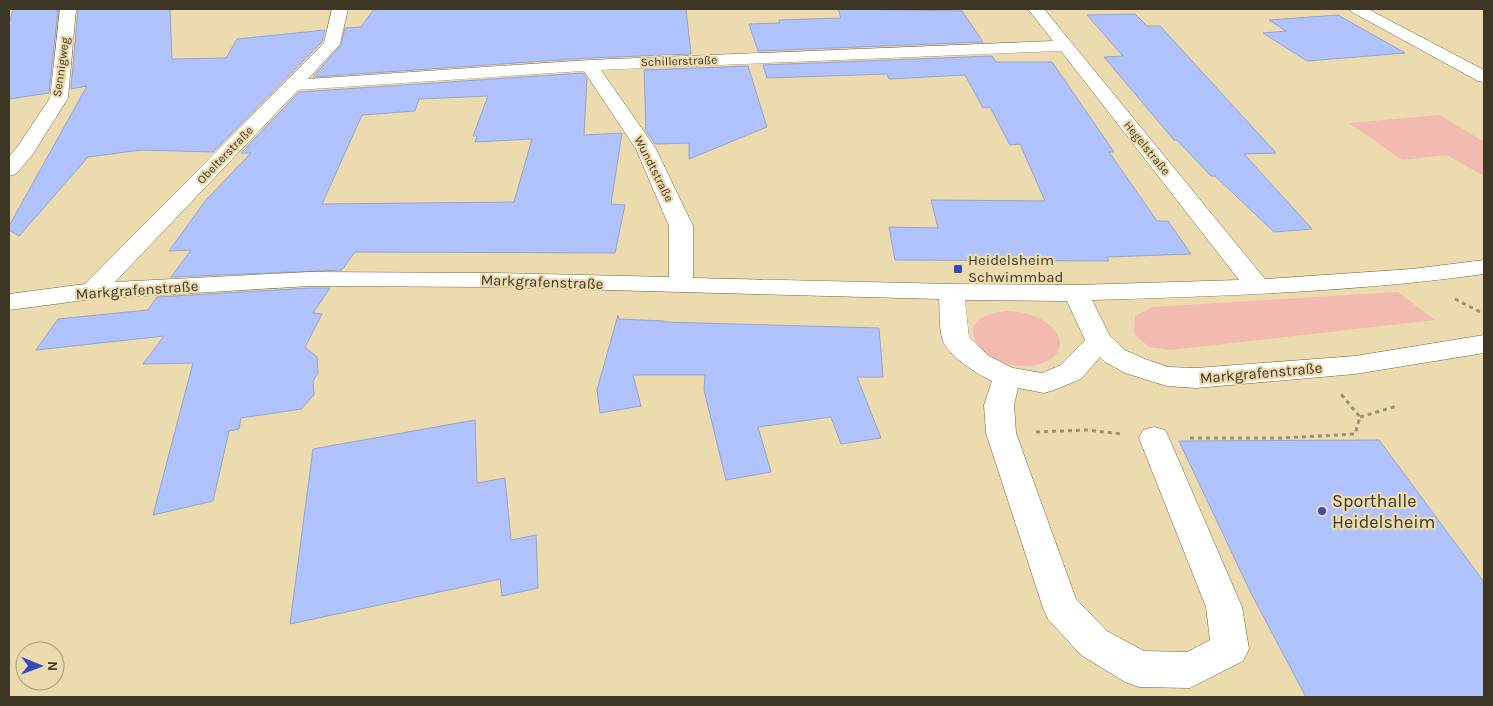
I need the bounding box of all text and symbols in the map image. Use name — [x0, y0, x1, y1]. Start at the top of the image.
street label: Sennigweg — [50, 36, 72, 98]
street label: Schillerstraße — [640, 53, 718, 69]
street label: Hegelstraße — [1121, 118, 1173, 178]
street label: Obelterstraße — [194, 123, 256, 187]
street label: Wundtstraße — [631, 134, 677, 204]
place label: Heidelsheim Schwimmbad — [968, 251, 1063, 286]
marker: Heidelsheim Schwimmbad — [952, 263, 964, 275]
street label: Markgrafenstraße — [480, 271, 604, 293]
street label: Markgrafenstraße — [75, 277, 199, 303]
street label: Markgrafenstraße — [1199, 359, 1323, 387]
place label: Sporthalle Heidelsheim — [1332, 490, 1435, 533]
marker: Sporthalle Heidelsheim — [1316, 505, 1328, 517]
north arrow — [15, 641, 65, 691]
text: N — [44, 661, 61, 671]

